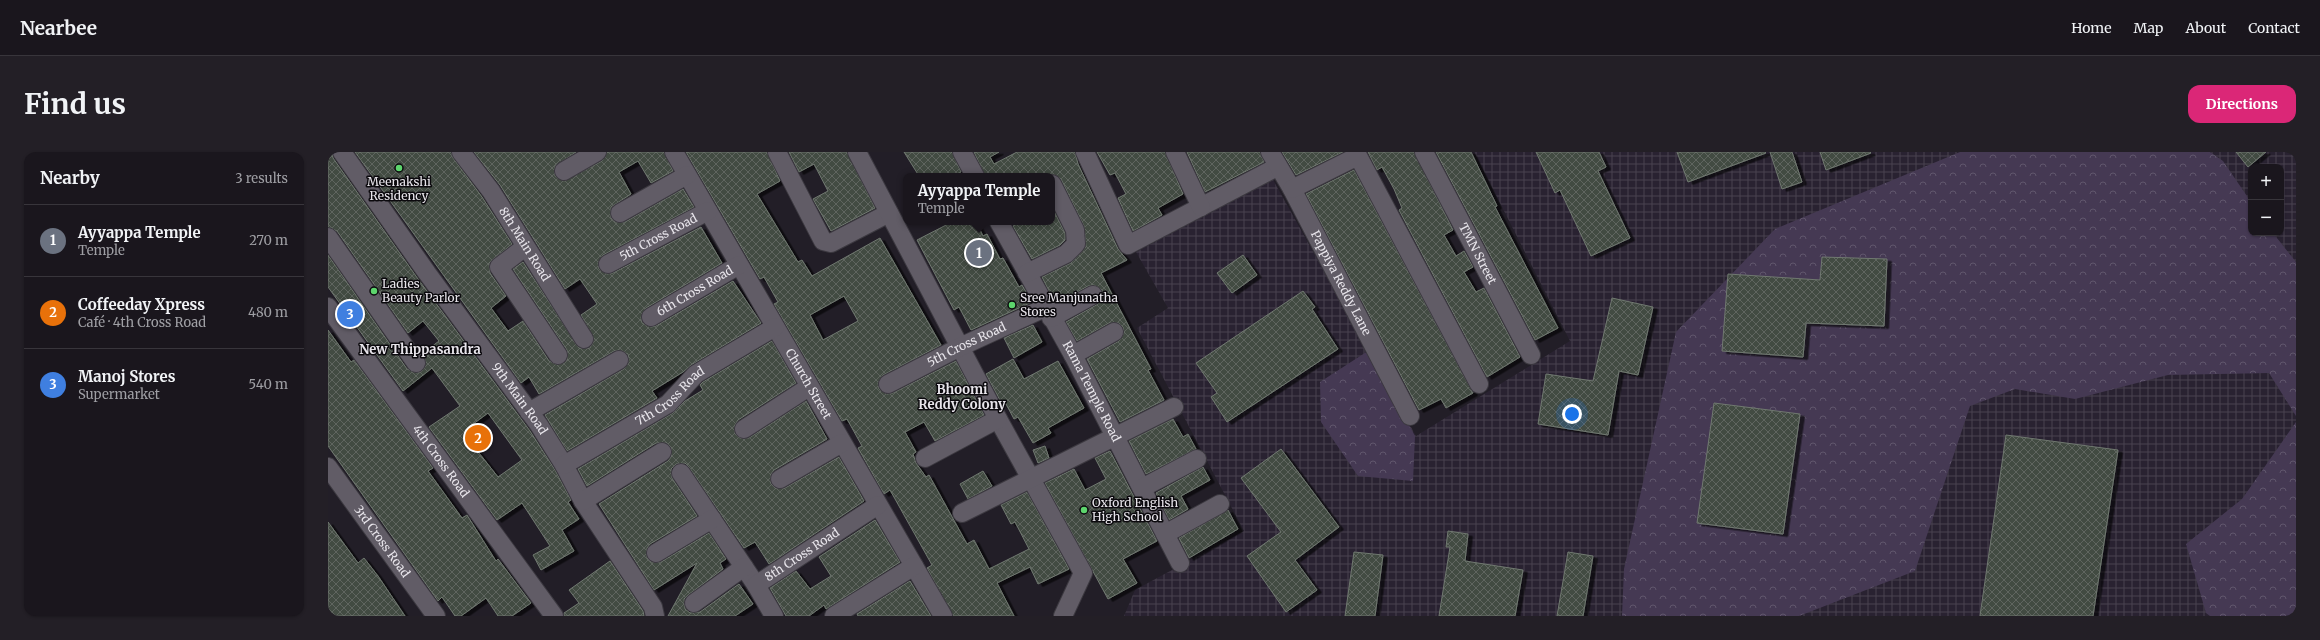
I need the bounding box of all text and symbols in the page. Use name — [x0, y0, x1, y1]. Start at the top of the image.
text: Nearbee — [20, 16, 97, 40]
text: Home — [2071, 19, 2112, 37]
text: Map — [2134, 19, 2163, 37]
text: About — [2185, 19, 2226, 37]
text: Contact — [2248, 19, 2300, 37]
button: Directions — [2188, 85, 2296, 123]
text: Find us — [24, 86, 126, 122]
marker: Meenakshi Residency — [394, 163, 404, 173]
map controls — [2248, 164, 2284, 236]
button: + — [2248, 164, 2284, 200]
text: Nearby — [40, 167, 100, 189]
text: 3 results — [235, 170, 288, 187]
popup — [903, 173, 1055, 225]
place label: Meenakshi Residency — [367, 174, 431, 203]
text: Ayyappa Temple — [918, 181, 1040, 200]
text: Temple — [918, 200, 964, 217]
button: − — [2248, 200, 2284, 236]
street label: 8th Main Road — [496, 204, 554, 284]
street label: 5th Cross Road — [617, 210, 699, 264]
street label: TMN Street — [1456, 220, 1500, 287]
text: Ayyappa Temple — [78, 223, 201, 242]
street label: Pappiya Reddy Lane — [1308, 228, 1375, 338]
text: 1 — [50, 232, 56, 249]
text: 270 m — [249, 232, 288, 249]
pin: 1 — [966, 238, 992, 268]
text: Temple — [78, 242, 125, 259]
street label: 6th Cross Road — [654, 262, 736, 319]
place label: Ladies Beauty Parlor — [382, 276, 461, 305]
marker: Ladies Beauty Parlor — [369, 286, 379, 296]
place label: Sree Manjunatha Stores — [1020, 290, 1118, 319]
text: Coffeeday Xpress — [78, 295, 205, 314]
pin: 3 — [337, 299, 363, 329]
marker: Sree Manjunatha Stores — [1007, 300, 1017, 310]
text: 2 — [49, 304, 57, 321]
text: 480 m — [248, 304, 288, 321]
text: Café · 4th Cross Road — [78, 314, 206, 331]
street label: 5th Cross Road — [925, 319, 1008, 370]
street label: Rama Temple Road — [1060, 338, 1124, 444]
district label: New Thippasandra — [359, 341, 481, 358]
street label: Church Street — [783, 346, 835, 422]
street label: 9th Main Road — [489, 360, 551, 437]
street label: 7th Cross Road — [633, 363, 707, 428]
text: Manoj Stores — [78, 367, 175, 386]
text: 3 — [49, 376, 57, 393]
text: 540 m — [248, 376, 288, 393]
district label: Bhoomi Reddy Colony — [918, 381, 1006, 413]
text: Supermarket — [78, 386, 160, 403]
your location — [1562, 404, 1582, 424]
street label: 4th Cross Road — [410, 422, 473, 500]
pin: 2 — [465, 423, 491, 453]
place label: Oxford English High School — [1092, 495, 1178, 524]
street label: 3rd Cross Road — [351, 502, 414, 580]
marker: Oxford English High School — [1079, 505, 1089, 515]
street label: 8th Cross Road — [762, 524, 842, 584]

